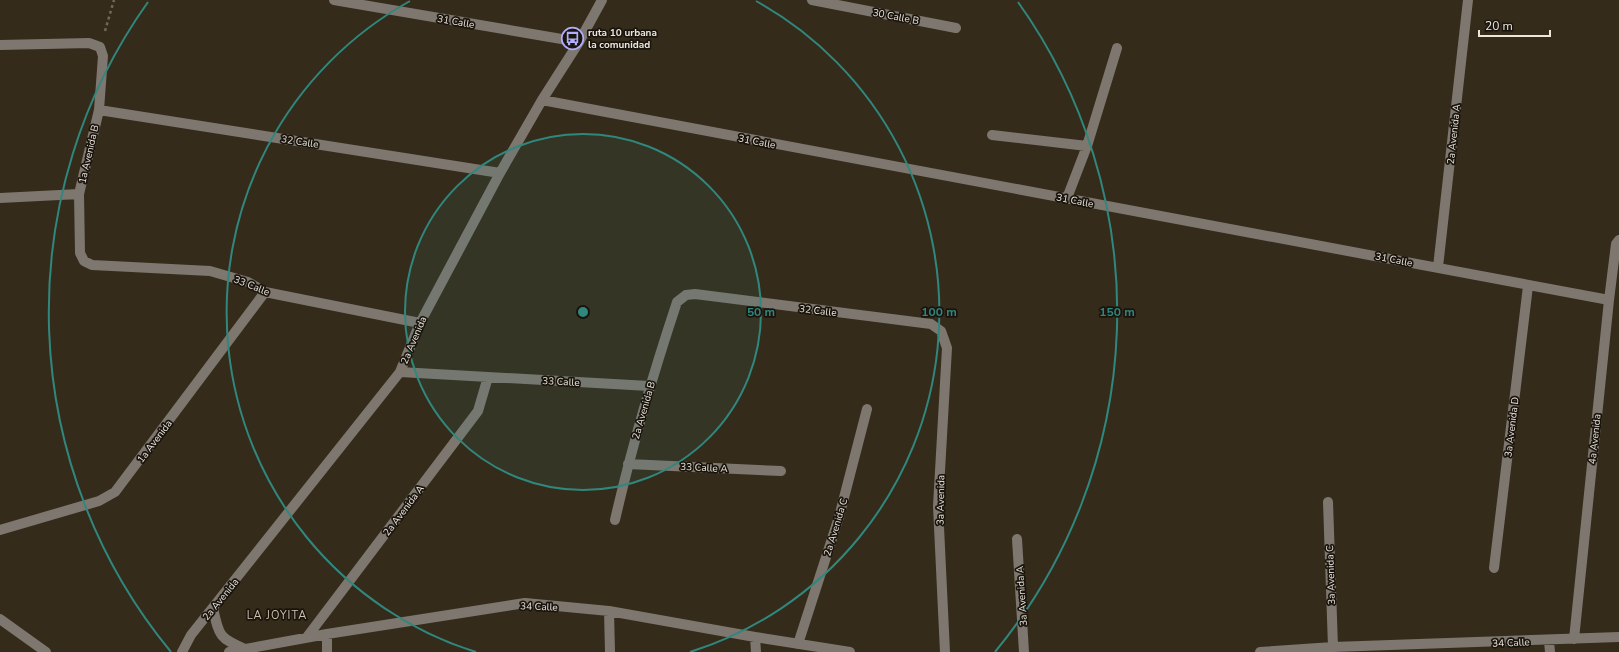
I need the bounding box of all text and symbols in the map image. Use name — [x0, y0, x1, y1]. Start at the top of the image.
street label: 30 Calle B — [871, 6, 920, 28]
street label: 31 Calle — [436, 12, 476, 32]
scale bar — [1479, 12, 1550, 38]
text: 20 m — [1485, 18, 1513, 34]
bus stop icon: ruta 10 urbana la comunidad — [559, 25, 585, 51]
place label: ruta 10 urbana la comunidad — [588, 26, 657, 52]
street label: 2a Avenida A — [1444, 103, 1464, 165]
street label: 1a Avenida B — [75, 123, 103, 185]
street label: 32 Calle — [280, 132, 320, 152]
street label: 31 Calle — [737, 132, 777, 152]
street label: 31 Calle — [1055, 191, 1095, 211]
street label: 31 Calle — [1374, 250, 1414, 270]
street label: 33 Calle — [232, 272, 272, 299]
street label: 32 Calle — [798, 302, 837, 320]
text: 50 m — [747, 304, 775, 320]
text: 100 m — [921, 304, 957, 320]
text: 150 m — [1099, 304, 1135, 320]
centre of rings — [576, 305, 590, 319]
street label: 2a Avenida — [398, 314, 430, 366]
street label: 33 Calle — [542, 374, 580, 390]
street label: 2a Avenida B — [629, 379, 659, 441]
street label: 3a Avenida D — [1501, 396, 1523, 458]
street label: 4a Avenida — [1585, 413, 1605, 465]
street label: 1a Avenida — [134, 417, 176, 466]
street label: 33 Calle A — [680, 460, 729, 476]
street label: 3a Avenida — [934, 475, 948, 525]
street label: 2a Avenida A — [380, 482, 428, 539]
street label: 2a Avenida C — [821, 496, 851, 558]
street label: 3a Avenida C — [1323, 545, 1339, 605]
street label: 3a Avenida A — [1013, 565, 1031, 626]
street label: 2a Avenida — [199, 576, 242, 624]
street label: 34 Calle — [520, 599, 558, 615]
district label: LA JOYITA — [247, 608, 307, 623]
street label: 34 Calle — [1492, 635, 1530, 651]

